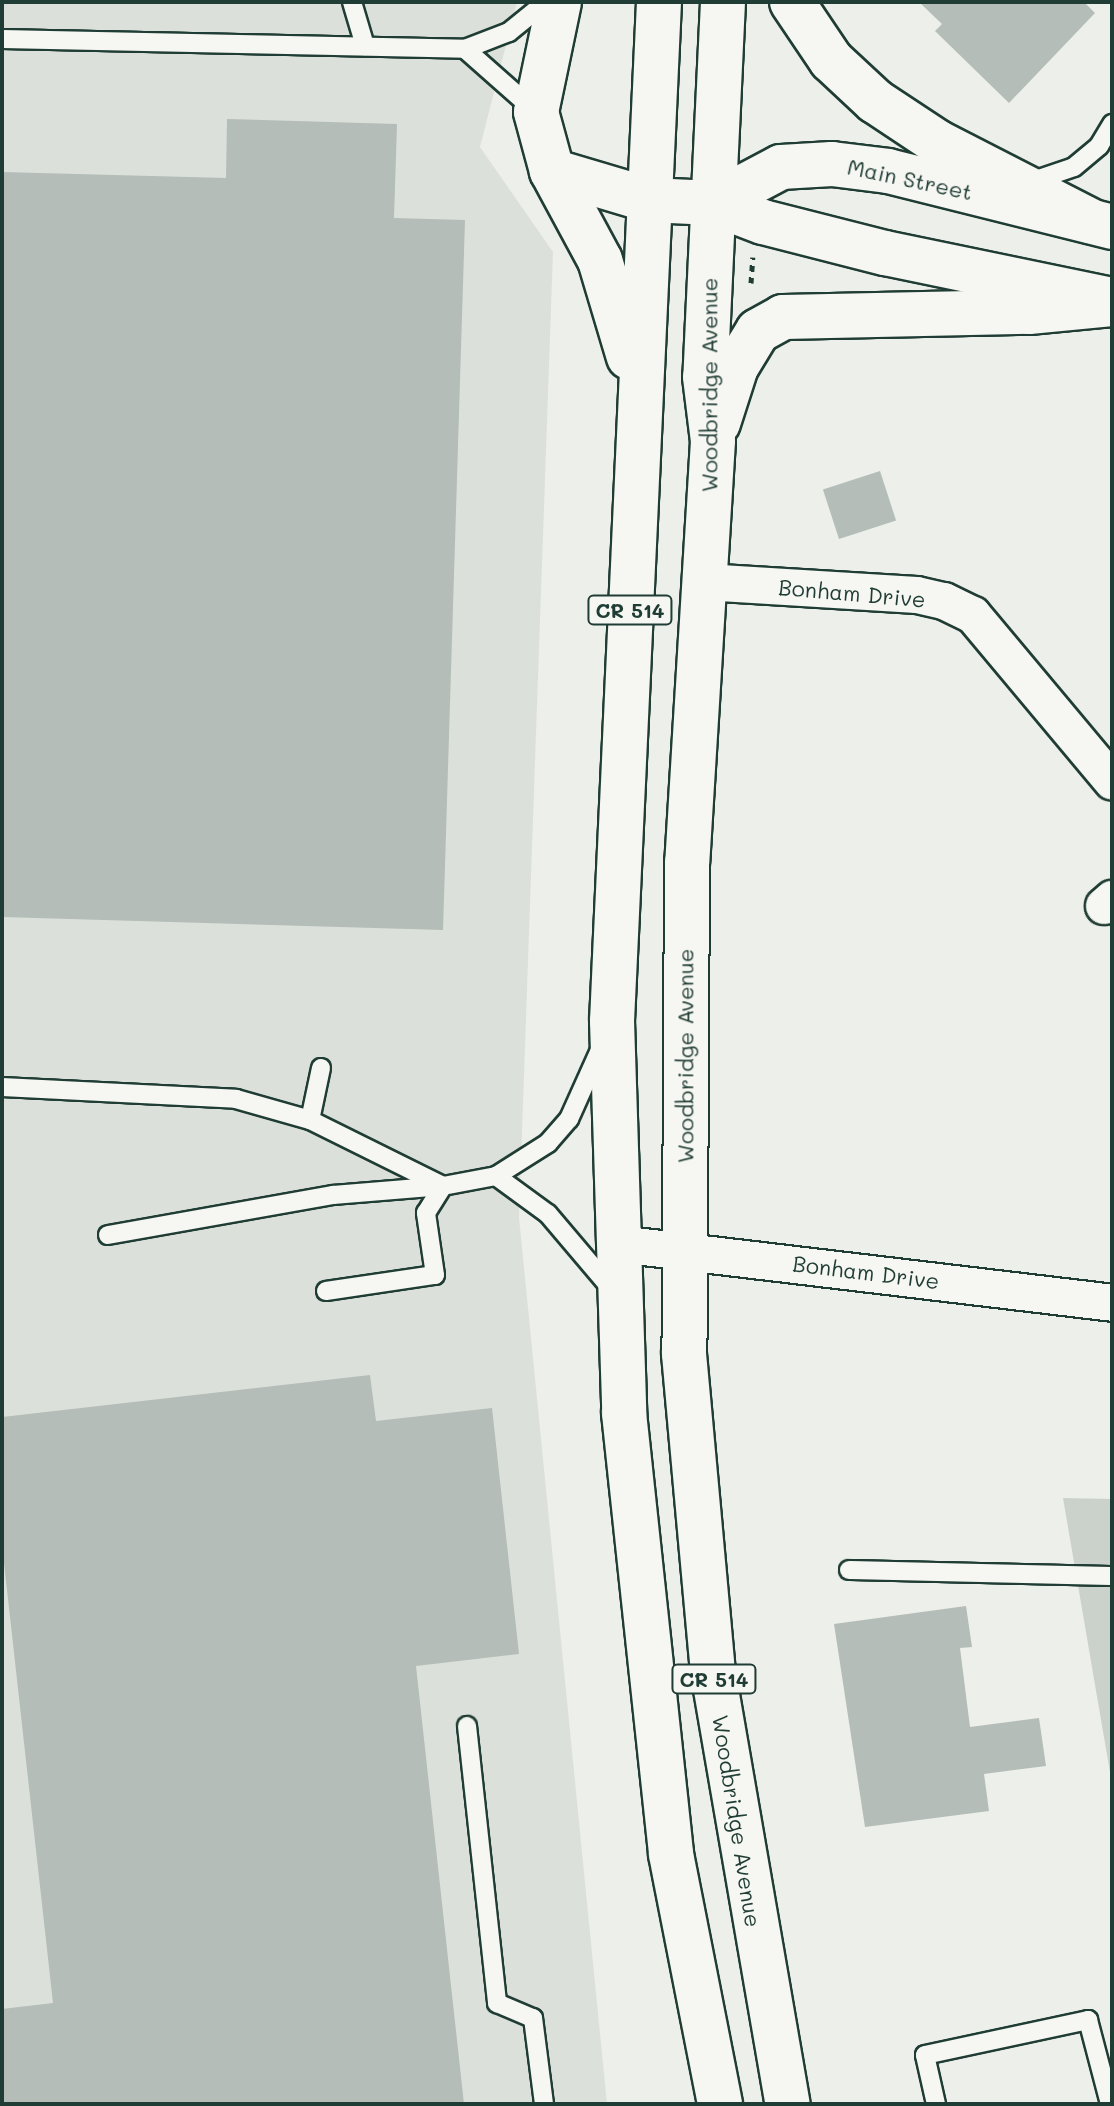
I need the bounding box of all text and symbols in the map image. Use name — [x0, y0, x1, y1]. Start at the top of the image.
street label: Main Street — [845, 153, 975, 205]
street label: Woodbridge Avenue — [696, 278, 722, 492]
street label: Bonham Drive — [777, 573, 927, 613]
road number: CR 514 — [586, 594, 674, 626]
street label: Woodbridge Avenue — [672, 949, 698, 1163]
street label: Bonham Drive — [791, 1250, 941, 1294]
road number: CR 514 — [670, 1663, 758, 1695]
street label: Woodbridge Avenue — [707, 1713, 767, 1929]

